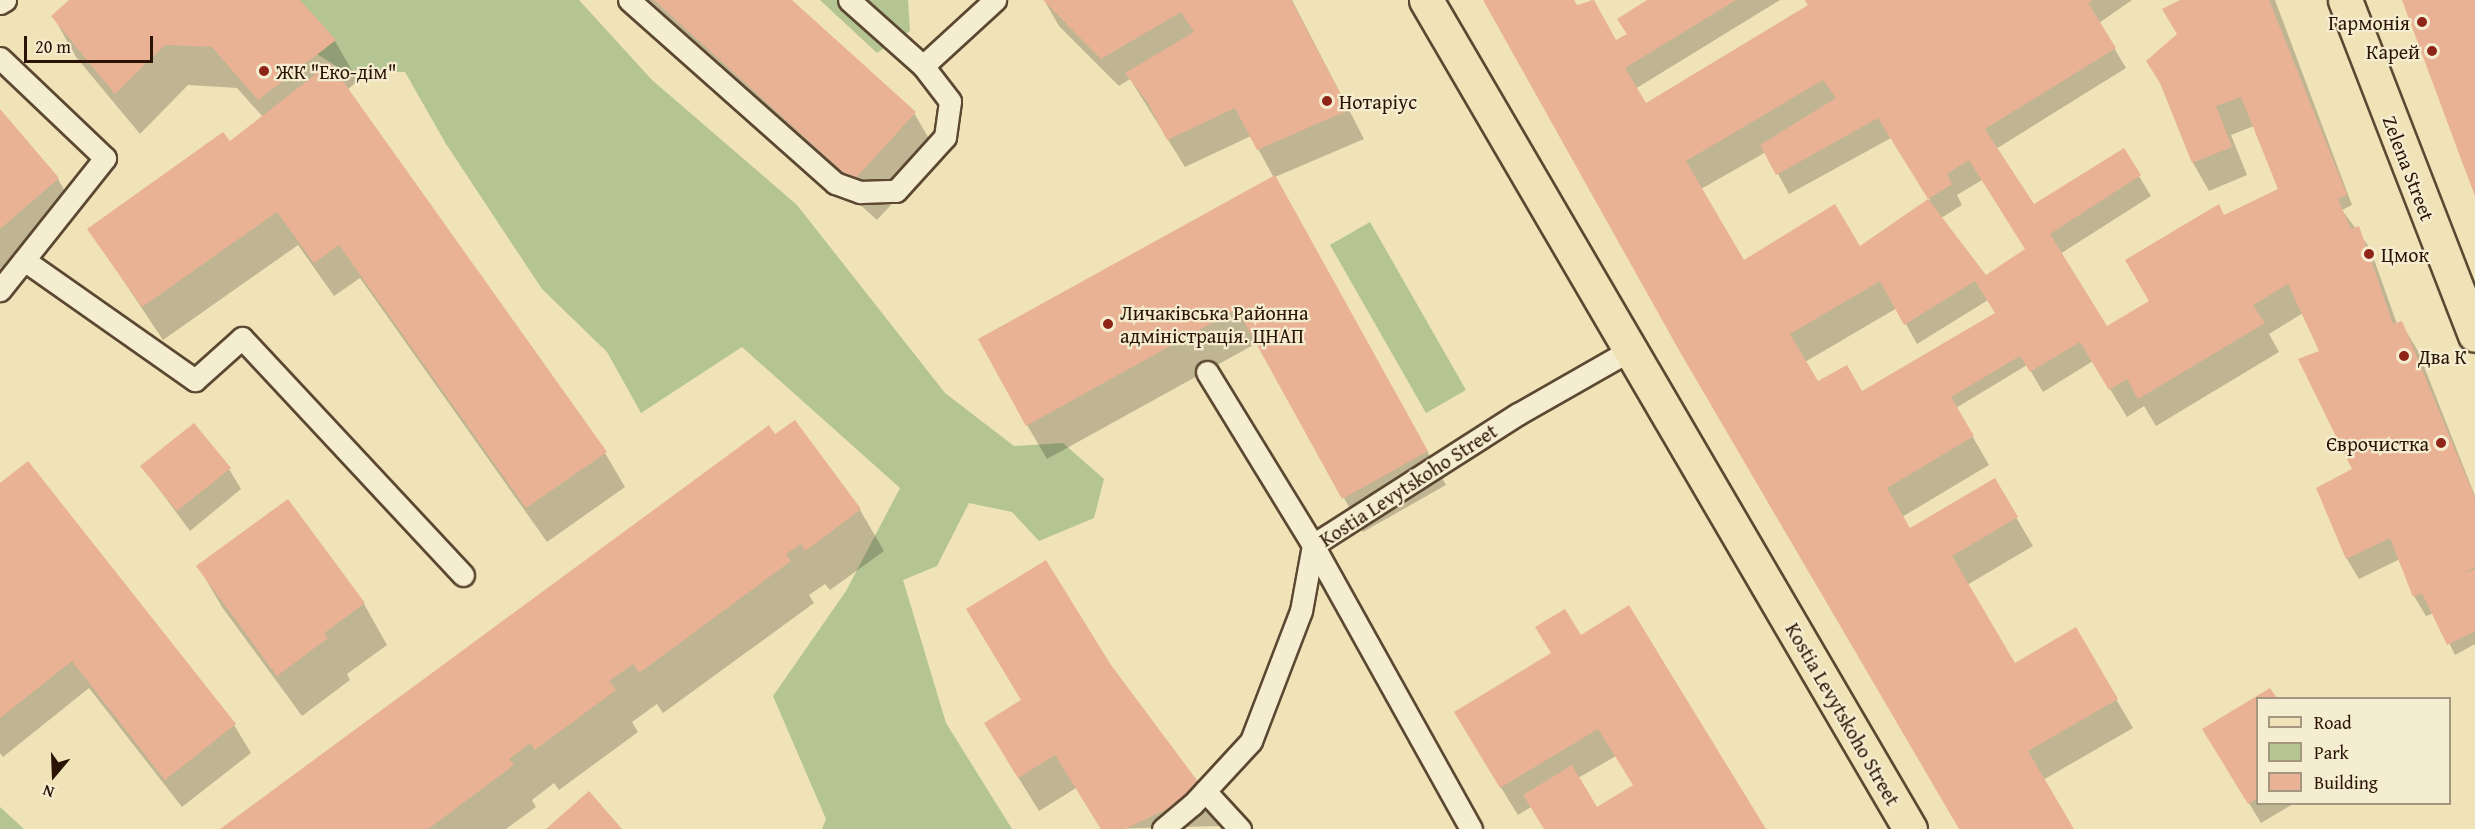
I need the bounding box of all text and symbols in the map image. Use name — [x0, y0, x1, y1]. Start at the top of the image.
place label: Гармонія — [2328, 10, 2410, 34]
marker: Гармонія — [2415, 15, 2429, 29]
scale bar — [27, 24, 156, 62]
text: 20 m — [35, 33, 71, 60]
place label: Карей — [2366, 39, 2420, 63]
marker: Карей — [2425, 44, 2439, 58]
place label: ЖК "Еко-дім" — [276, 59, 396, 83]
marker: ЖК "Еко-дім" — [257, 64, 271, 78]
place label: Нотаріус — [1339, 89, 1417, 113]
marker: Нотаріус — [1320, 94, 1334, 108]
street label: Zelena Street — [2378, 112, 2440, 224]
place label: Цмок — [2381, 242, 2429, 266]
marker: Цмок — [2362, 247, 2376, 261]
place label: Личаківська Районна адміністрація. ЦНАП — [1120, 300, 1308, 347]
marker: Личаківська Районна адміністрація. ЦНАП — [1101, 317, 1115, 331]
place label: Два К — [2418, 344, 2467, 368]
marker: Два К — [2395, 347, 2413, 365]
street label: Kostia Levytskoho Street — [1315, 419, 1501, 551]
place label: Єврочистка — [2326, 431, 2429, 455]
marker: Єврочистка — [2434, 436, 2448, 450]
street label: Kostia Levytskoho Street — [1781, 618, 1905, 810]
legend — [2256, 697, 2451, 805]
text: Road — [2314, 709, 2352, 736]
text: Park — [2314, 739, 2349, 766]
north arrow — [24, 745, 84, 805]
text: Building — [2314, 769, 2378, 796]
text: N — [39, 779, 57, 805]

